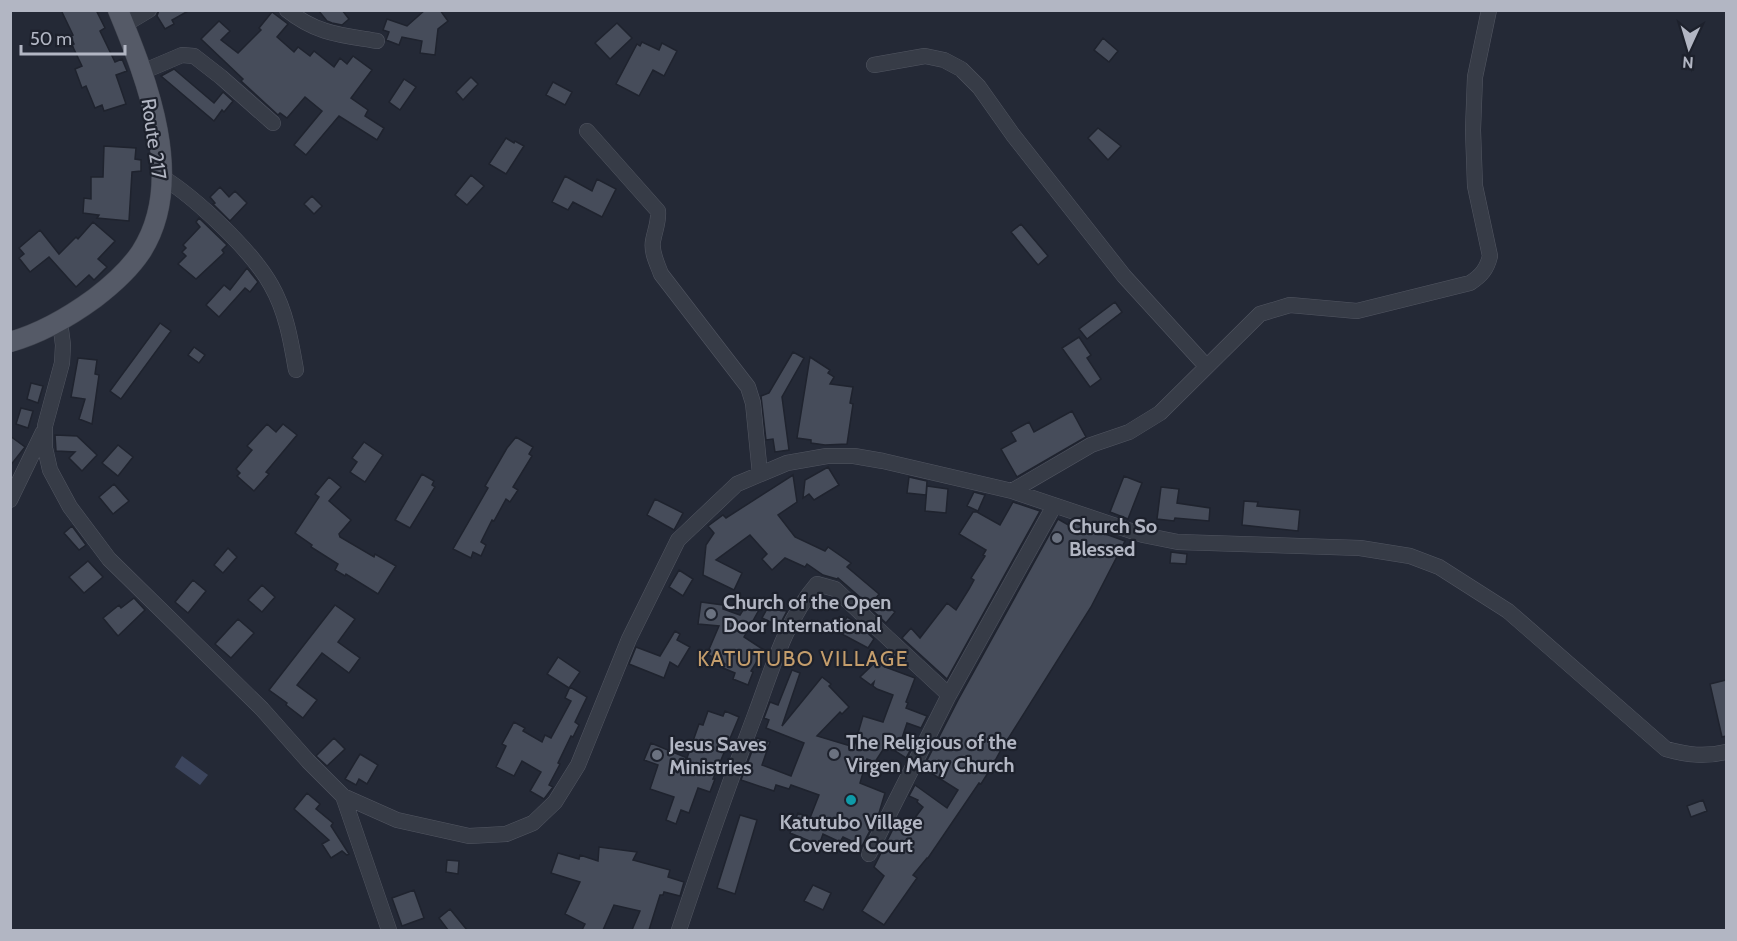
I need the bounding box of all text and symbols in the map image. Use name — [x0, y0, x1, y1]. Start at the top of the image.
scale bar — [21, 18, 124, 56]
north arrow — [1659, 18, 1719, 78]
text: 50 m — [30, 28, 72, 50]
text: N — [1682, 53, 1694, 72]
street label: Route 217 — [136, 97, 172, 181]
place label: Church So Blessed — [1069, 514, 1157, 561]
marker: Church So Blessed — [1050, 531, 1064, 545]
place label: Church of the Open Door International — [723, 590, 891, 637]
marker: Church of the Open Door International — [704, 607, 718, 621]
district label: KATUTUBO VILLAGE — [697, 646, 909, 671]
place label: The Religious of the Virgen Mary Church — [846, 730, 1017, 777]
place label: Jesus Saves Ministries — [668, 732, 767, 779]
marker: The Religious of the Virgen Mary Church — [827, 747, 841, 761]
marker: Jesus Saves Ministries — [650, 748, 664, 762]
marker: Katutubo Village Covered Court — [844, 793, 858, 807]
place label: Katutubo Village Covered Court — [779, 810, 923, 857]

